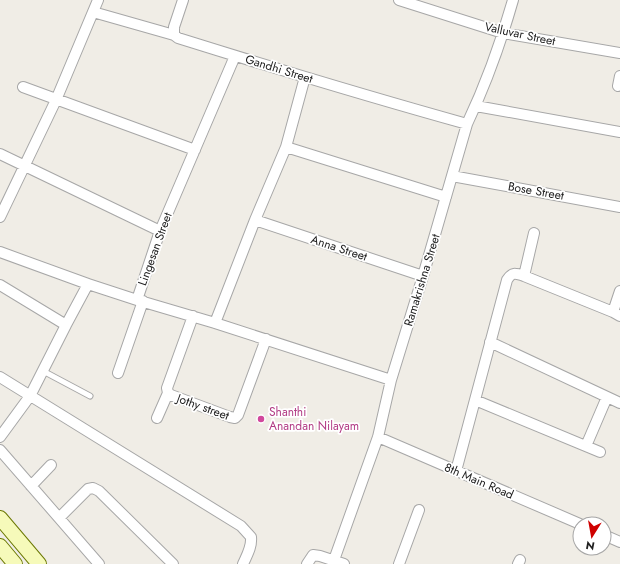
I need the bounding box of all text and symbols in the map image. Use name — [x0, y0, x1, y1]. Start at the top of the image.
street label: Valluvar Street — [483, 18, 557, 50]
street label: Gandhi Street — [243, 50, 315, 88]
street label: Bose Street — [507, 177, 565, 205]
street label: Lingesan Street — [133, 210, 177, 288]
street label: Anna Street — [308, 230, 370, 266]
street label: Ramakrishna Street — [399, 232, 445, 328]
street label: Jothy street — [173, 389, 232, 425]
place label: Shanthi Anandan Nilayam — [269, 403, 359, 435]
marker: Shanthi Anandan Nilayam — [256, 414, 266, 424]
street label: 8th Main Road — [442, 458, 516, 504]
north arrow — [572, 516, 612, 556]
text: N — [584, 537, 596, 555]

